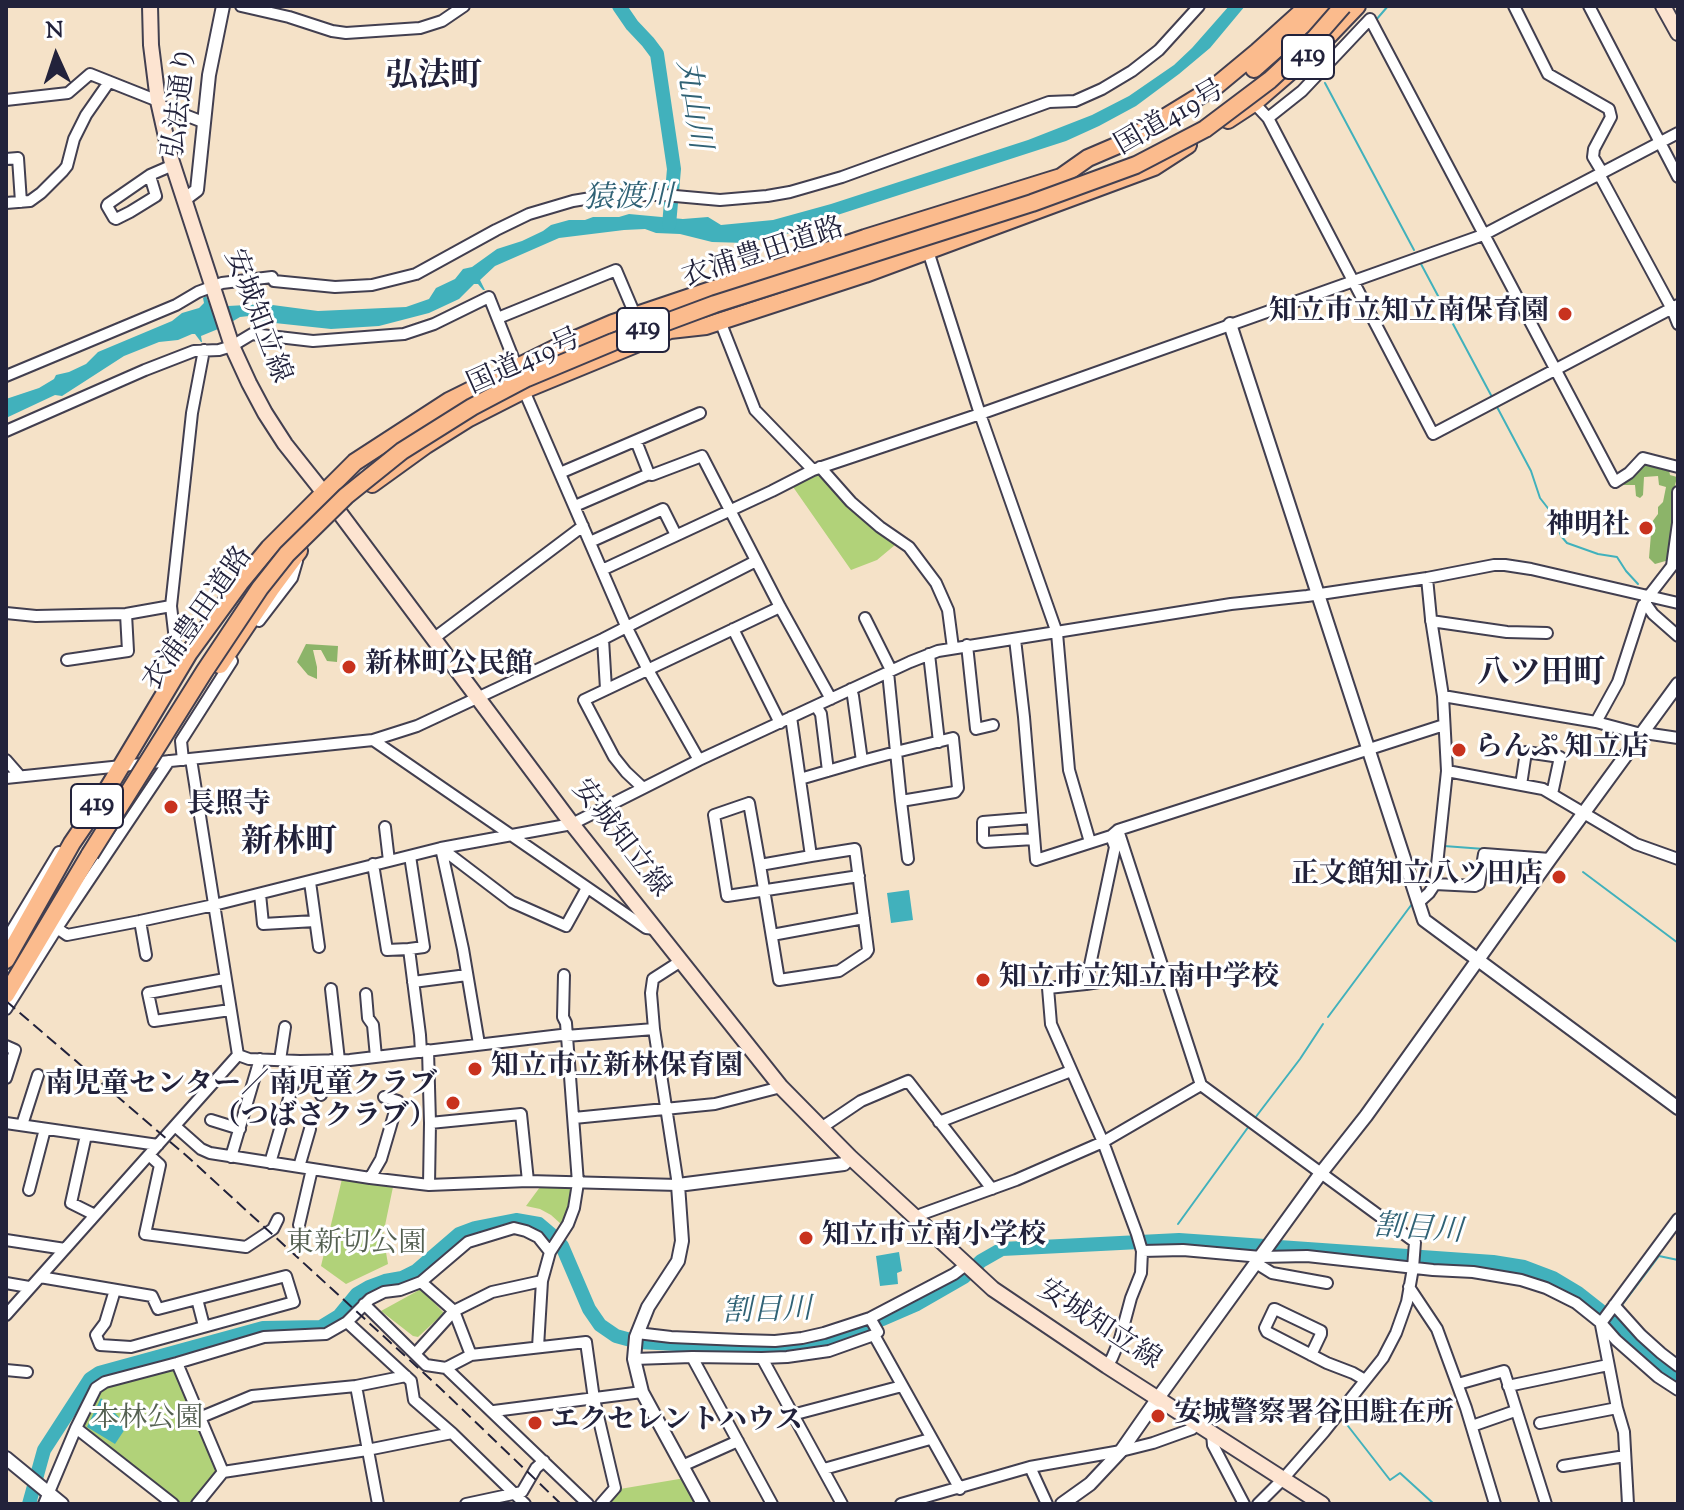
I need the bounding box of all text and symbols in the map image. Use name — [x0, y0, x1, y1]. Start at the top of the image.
north arrow — [16, 16, 96, 96]
text: N — [45, 16, 64, 48]
road number: 419 — [1282, 35, 1334, 79]
street label: 弘法通り — [160, 44, 206, 160]
water label: 丸山川 — [665, 58, 715, 152]
district label: 弘法町 — [386, 61, 482, 99]
street label: 国道419号 — [1110, 75, 1232, 165]
water label: 猿渡川 — [584, 182, 674, 220]
street label: 衣浦豊田道路 — [679, 213, 849, 297]
street label: 安城知立線 — [214, 246, 296, 388]
place label: 知立市立知立南保育園 — [1269, 297, 1549, 331]
marker: 知立市立知立南保育園 — [1556, 305, 1574, 323]
road number: 419 — [617, 308, 669, 352]
street label: 国道419号 — [463, 324, 587, 404]
place label: 神明社 — [1546, 511, 1630, 545]
marker: 神明社 — [1637, 519, 1655, 537]
street label: 衣浦豊田道路 — [138, 542, 262, 698]
place label: 新林町公民館 — [365, 650, 533, 684]
marker: 新林町公民館 — [340, 658, 358, 676]
district label: 八ツ田町 — [1477, 658, 1605, 696]
place label: らんぷ 知立店 — [1475, 733, 1649, 767]
marker: らんぷ 知立店 — [1450, 741, 1468, 759]
street label: 安城知立線 — [563, 774, 675, 906]
road number: 419 — [71, 784, 123, 828]
place label: 長照寺 — [187, 790, 271, 824]
marker: 長照寺 — [162, 798, 180, 816]
district label: 新林町 — [241, 827, 337, 865]
place label: 正文館知立八ツ田店 — [1291, 860, 1543, 894]
marker: 正文館知立八ツ田店 — [1550, 868, 1568, 886]
place label: 知立市立知立南中学校 — [999, 963, 1279, 997]
marker: 知立市立知立南中学校 — [974, 971, 992, 989]
place label: 知立市立新林保育園 — [491, 1052, 743, 1086]
marker: 知立市立新林保育園 — [466, 1060, 484, 1078]
place label: 南児童センター／南児童クラブ （つばさクラブ） — [45, 1070, 437, 1136]
marker: 南児童センター／南児童クラブ （つばさクラブ） — [444, 1094, 462, 1112]
water label: 割目川 — [1372, 1211, 1464, 1253]
place label: 知立市立南小学校 — [822, 1221, 1046, 1255]
park label: 東新切公園 — [286, 1229, 426, 1263]
marker: 知立市立南小学校 — [797, 1229, 815, 1247]
street label: 安城知立線 — [1030, 1275, 1166, 1379]
water label: 割目川 — [721, 1294, 813, 1334]
place label: 安城警察署谷田駐在所 — [1174, 1399, 1454, 1433]
park label: 本林公園 — [91, 1404, 203, 1438]
place label: エクセレントハウス — [551, 1406, 803, 1440]
marker: 安城警察署谷田駐在所 — [1149, 1407, 1167, 1425]
marker: エクセレントハウス — [526, 1414, 544, 1432]

